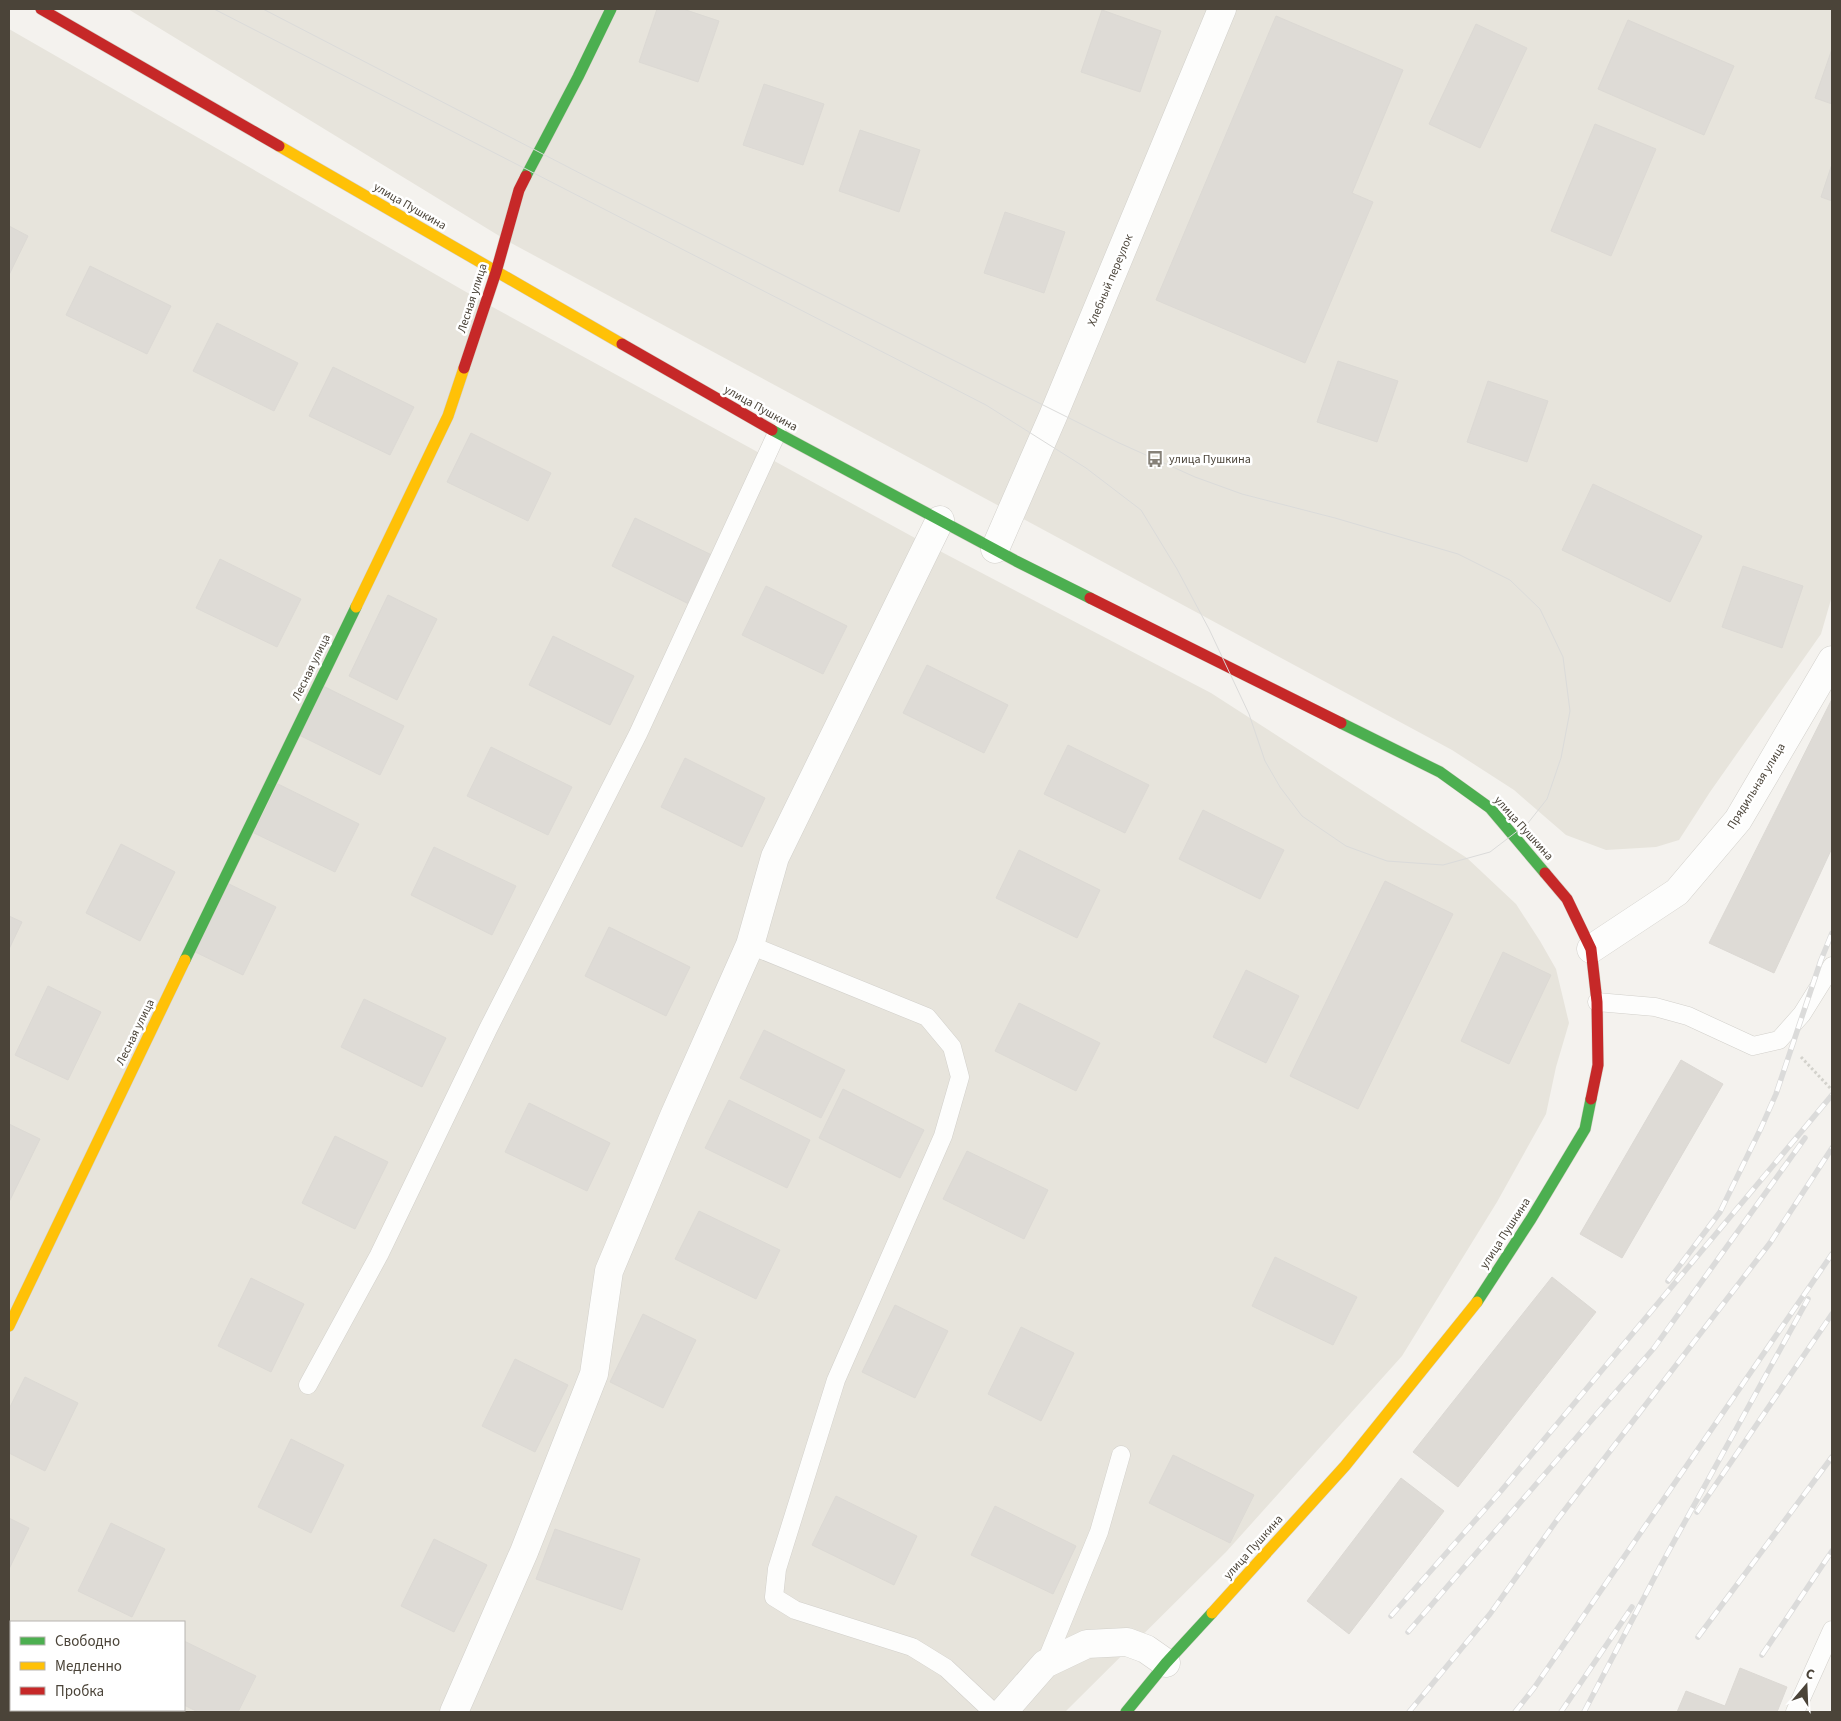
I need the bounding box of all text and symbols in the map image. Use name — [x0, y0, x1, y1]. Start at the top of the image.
street label: улица Пушкина — [370, 179, 449, 234]
street label: Хлебный переулок — [1083, 231, 1138, 329]
street label: Лесная улица — [453, 261, 492, 335]
street label: улица Пушкина — [721, 381, 801, 436]
bus stop icon: улица Пушкина — [1145, 449, 1165, 469]
place label: улица Пушкина — [1169, 451, 1251, 468]
street label: Лесная улица — [288, 631, 335, 703]
street label: Прядильная улица — [1723, 740, 1790, 833]
street label: улица Пушкина — [1490, 792, 1557, 864]
street label: Лесная улица — [112, 996, 159, 1068]
street label: улица Пушкина — [1476, 1194, 1535, 1272]
street label: улица Пушкина — [1220, 1511, 1287, 1583]
legend — [10, 1621, 185, 1711]
text: Свободно — [55, 1631, 120, 1652]
text: Медленно — [55, 1656, 122, 1677]
north arrow — [1781, 1661, 1831, 1711]
text: С — [1803, 1664, 1817, 1685]
text: Пробка — [55, 1681, 104, 1702]

